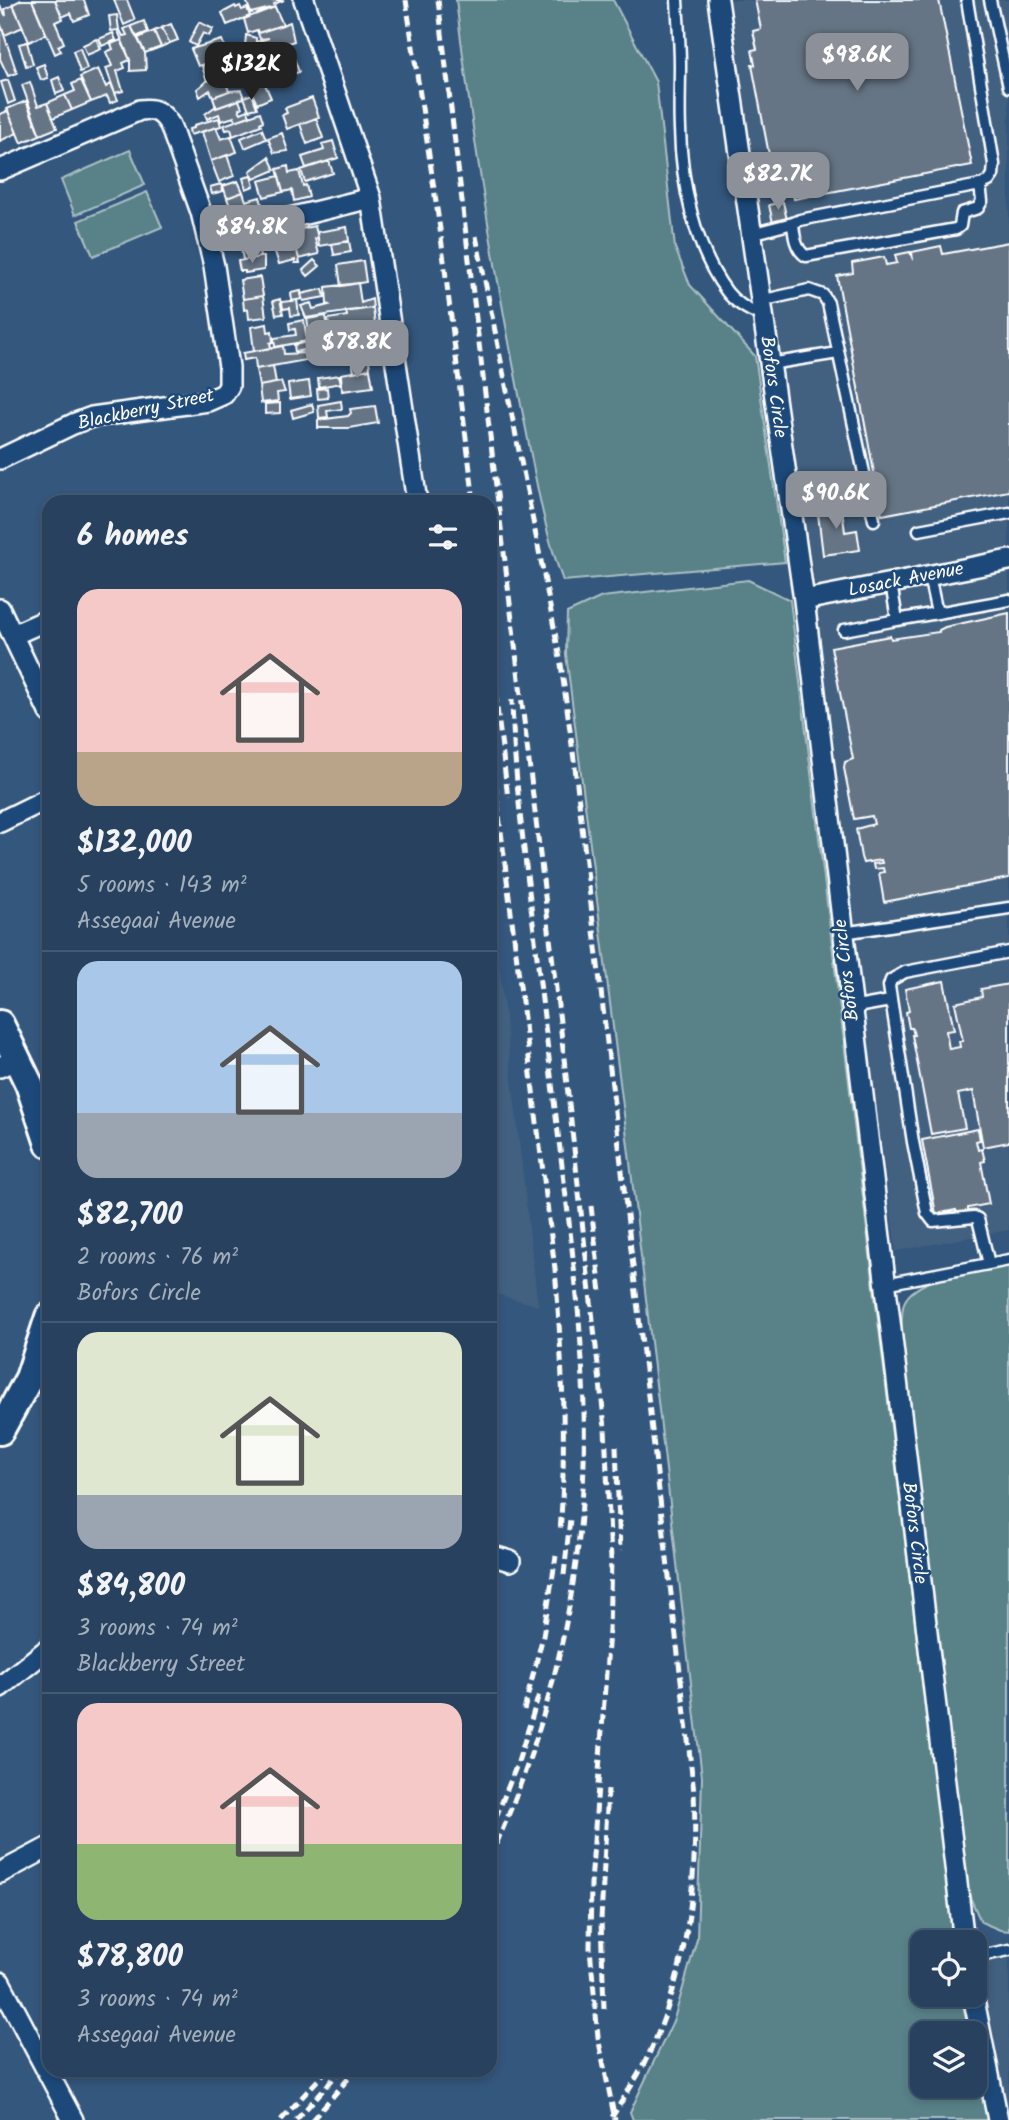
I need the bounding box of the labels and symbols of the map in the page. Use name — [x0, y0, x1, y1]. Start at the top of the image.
pin: $98.6K — [800, 34, 914, 93]
pin: $132K — [202, 42, 300, 102]
pin: $82.7K — [721, 152, 835, 212]
pin: $84.8K — [195, 205, 309, 265]
pin: $78.8K — [300, 320, 414, 380]
street label: Bofors Circle — [751, 334, 795, 440]
street label: Blackberry Street — [75, 381, 218, 439]
pin: $90.6K — [779, 472, 893, 531]
street label: Losack Avenue — [846, 554, 967, 606]
street label: Bofors Circle — [826, 917, 868, 1023]
street label: Bofors Circle — [893, 1480, 935, 1586]

